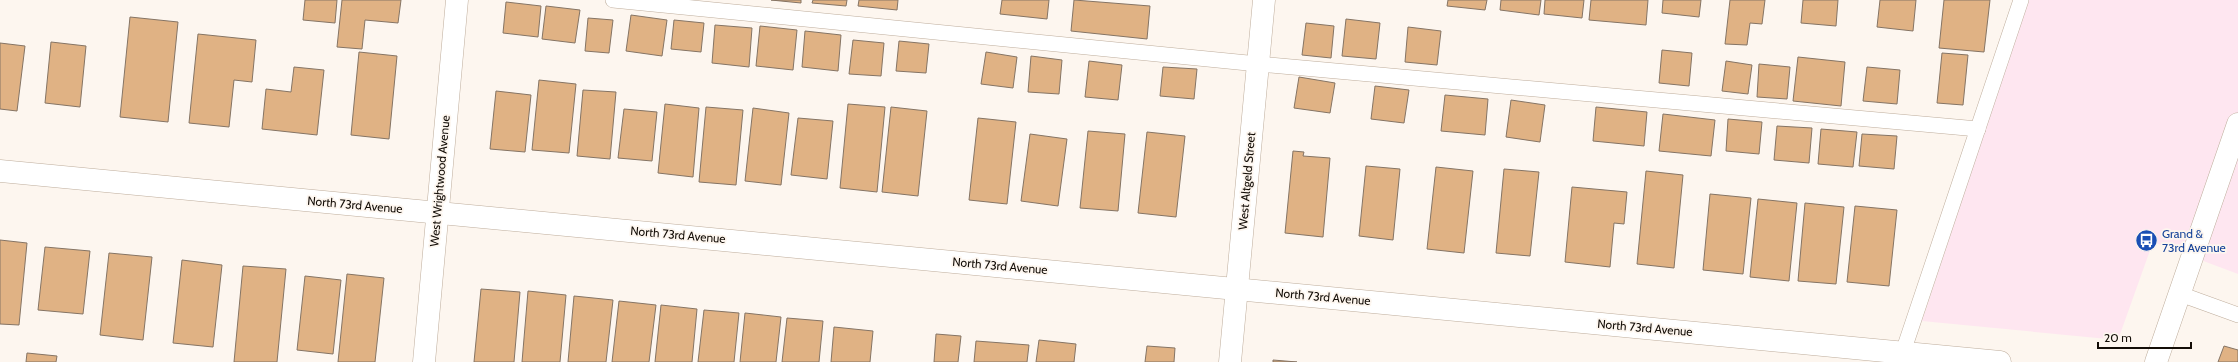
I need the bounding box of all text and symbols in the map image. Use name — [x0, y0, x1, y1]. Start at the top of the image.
street label: West Wrightwood Avenue — [426, 115, 453, 247]
street label: West Altgeld Street — [1235, 132, 1258, 230]
street label: North 73rd Avenue — [307, 193, 403, 216]
street label: North 73rd Avenue — [630, 223, 726, 246]
place label: Grand & 73rd Avenue — [2162, 226, 2226, 255]
bus stop icon: Grand & 73rd Avenue — [2134, 228, 2160, 254]
street label: North 73rd Avenue — [952, 254, 1048, 277]
street label: North 73rd Avenue — [1275, 285, 1371, 308]
street label: North 73rd Avenue — [1597, 316, 1693, 339]
scale bar — [2098, 324, 2191, 350]
text: 20 m — [2104, 330, 2132, 345]

